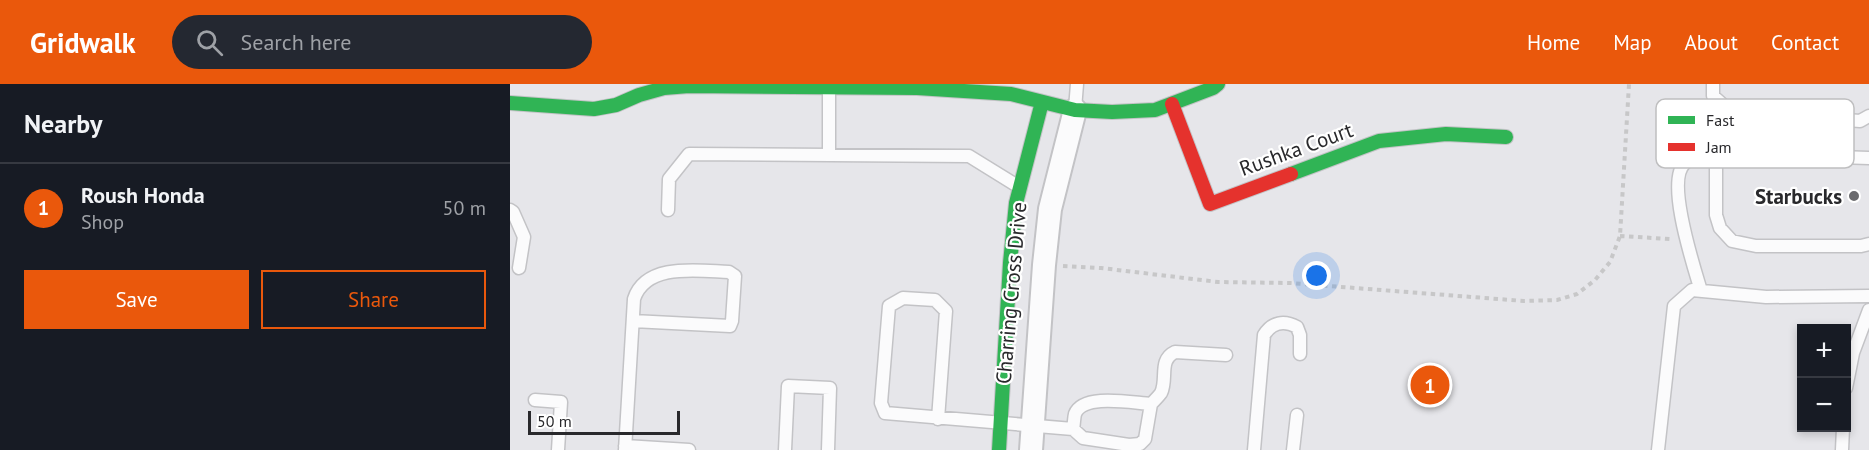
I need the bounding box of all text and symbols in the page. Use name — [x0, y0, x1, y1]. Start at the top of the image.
search box — [172, 15, 592, 69]
text: Gridwalk — [30, 24, 136, 61]
icon: search — [193, 26, 226, 59]
text: Search here — [241, 28, 352, 56]
text: Home — [1527, 29, 1580, 56]
text: Map — [1613, 29, 1652, 56]
text: About — [1685, 29, 1738, 56]
text: Contact — [1771, 29, 1839, 56]
legend — [1656, 99, 1854, 168]
text: Nearby — [24, 107, 102, 140]
text: Fast — [1706, 110, 1735, 130]
street label: Rushka Court — [1236, 116, 1356, 182]
text: Jam — [1705, 137, 1732, 157]
text: Roush Honda — [81, 181, 205, 209]
place label: Starbucks — [1755, 183, 1842, 210]
marker: Starbucks — [1847, 189, 1861, 203]
text: 1 — [38, 195, 49, 221]
text: 50 m — [443, 195, 486, 221]
street label: Charring Cross Drive — [990, 201, 1032, 385]
text: Shop — [81, 209, 124, 235]
your location — [1302, 261, 1331, 290]
button: Save — [24, 270, 249, 329]
button: Share — [261, 270, 486, 329]
map controls — [1797, 324, 1851, 432]
button: + — [1797, 324, 1851, 378]
pin: 1 — [1410, 362, 1450, 408]
button: − — [1797, 378, 1851, 432]
scale bar — [528, 408, 680, 436]
text: 50 m — [537, 411, 572, 431]

